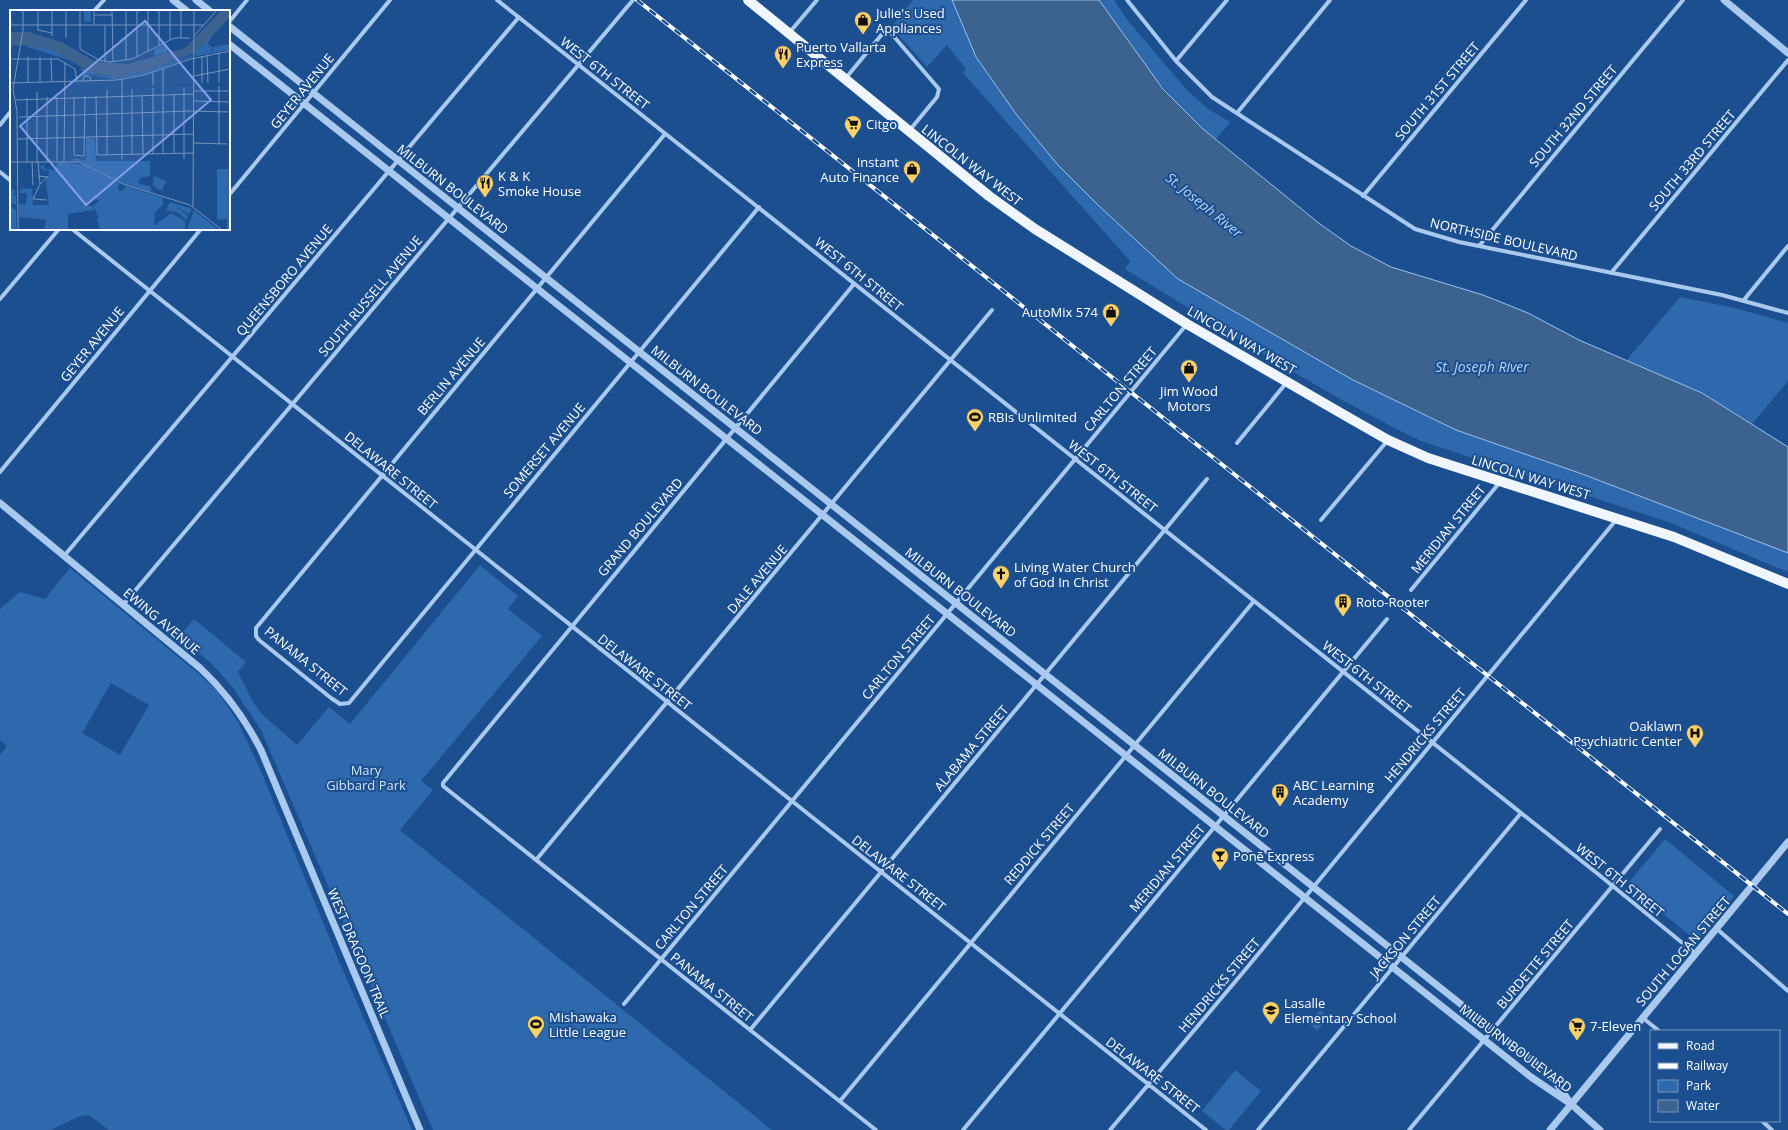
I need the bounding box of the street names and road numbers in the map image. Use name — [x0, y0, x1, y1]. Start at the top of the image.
street label: WEST 6TH STREET — [557, 33, 654, 114]
street label: SOUTH 31ST STREET — [1390, 37, 1484, 144]
street label: GEYER AVENUE — [266, 49, 338, 133]
street label: SOUTH 32ND STREET — [1525, 60, 1622, 171]
street label: SOUTH 33RD STREET — [1644, 105, 1740, 214]
street label: LINCOLN WAY WEST — [918, 120, 1027, 210]
street label: MILBURN BOULEVARD — [394, 140, 512, 238]
street label: NORTHSIDE BOULEVARD — [1428, 213, 1580, 265]
street label: QUEENSBORO AVENUE — [232, 220, 336, 340]
street label: SOUTH RUSSELL AVENUE — [314, 232, 426, 360]
street label: WEST 6TH STREET — [811, 233, 907, 316]
street label: LINCOLN WAY WEST — [1184, 301, 1300, 379]
street label: GEYER AVENUE — [56, 302, 128, 386]
street label: BERLIN AVENUE — [413, 333, 489, 419]
street label: MILBURN BOULEVARD — [648, 341, 766, 439]
street label: CARLTON STREET — [1079, 342, 1161, 435]
street label: SOMERSET AVENUE — [499, 399, 589, 501]
street label: DELAWARE STREET — [341, 427, 442, 514]
street label: WEST 6TH STREET — [1065, 436, 1162, 517]
street label: LINCOLN WAY WEST — [1470, 450, 1593, 504]
street label: GRAND BOULEVARD — [593, 474, 687, 580]
street label: MERIDIAN STREET — [1407, 480, 1490, 577]
street label: DALE AVENUE — [723, 541, 791, 617]
street label: MILBURN BOULEVARD — [902, 543, 1020, 641]
street label: EWING AVENUE — [120, 584, 204, 658]
street label: CARLTON STREET — [857, 610, 939, 703]
street label: PANAMA STREET — [261, 622, 352, 700]
street label: DELAWARE STREET — [594, 630, 696, 715]
street label: WEST 6TH STREET — [1319, 637, 1416, 718]
street label: HENDRICKS STREET — [1380, 683, 1470, 786]
street label: ALABAMA STREET — [930, 701, 1013, 795]
street label: MILBURN BOULEVARD — [1155, 744, 1273, 842]
street label: REDDICK STREET — [1000, 799, 1079, 889]
street label: MERIDIAN STREET — [1125, 820, 1209, 916]
street label: DELAWARE STREET — [848, 831, 950, 916]
street label: WEST 6TH STREET — [1572, 839, 1668, 922]
street label: CARLTON STREET — [650, 860, 732, 953]
street label: WEST DRAGOON TRAIL — [324, 885, 395, 1021]
street label: JACKSON STREET — [1364, 891, 1445, 983]
street label: SOUTH LOGAN STREET — [1632, 892, 1735, 1010]
street label: BURDETTE STREET — [1492, 915, 1578, 1012]
street label: HENDRICKS STREET — [1174, 933, 1264, 1036]
street label: PANAMA STREET — [667, 948, 758, 1026]
street label: MILBURN BOULEVARD — [1456, 1000, 1576, 1096]
street label: DELAWARE STREET — [1102, 1033, 1204, 1118]

